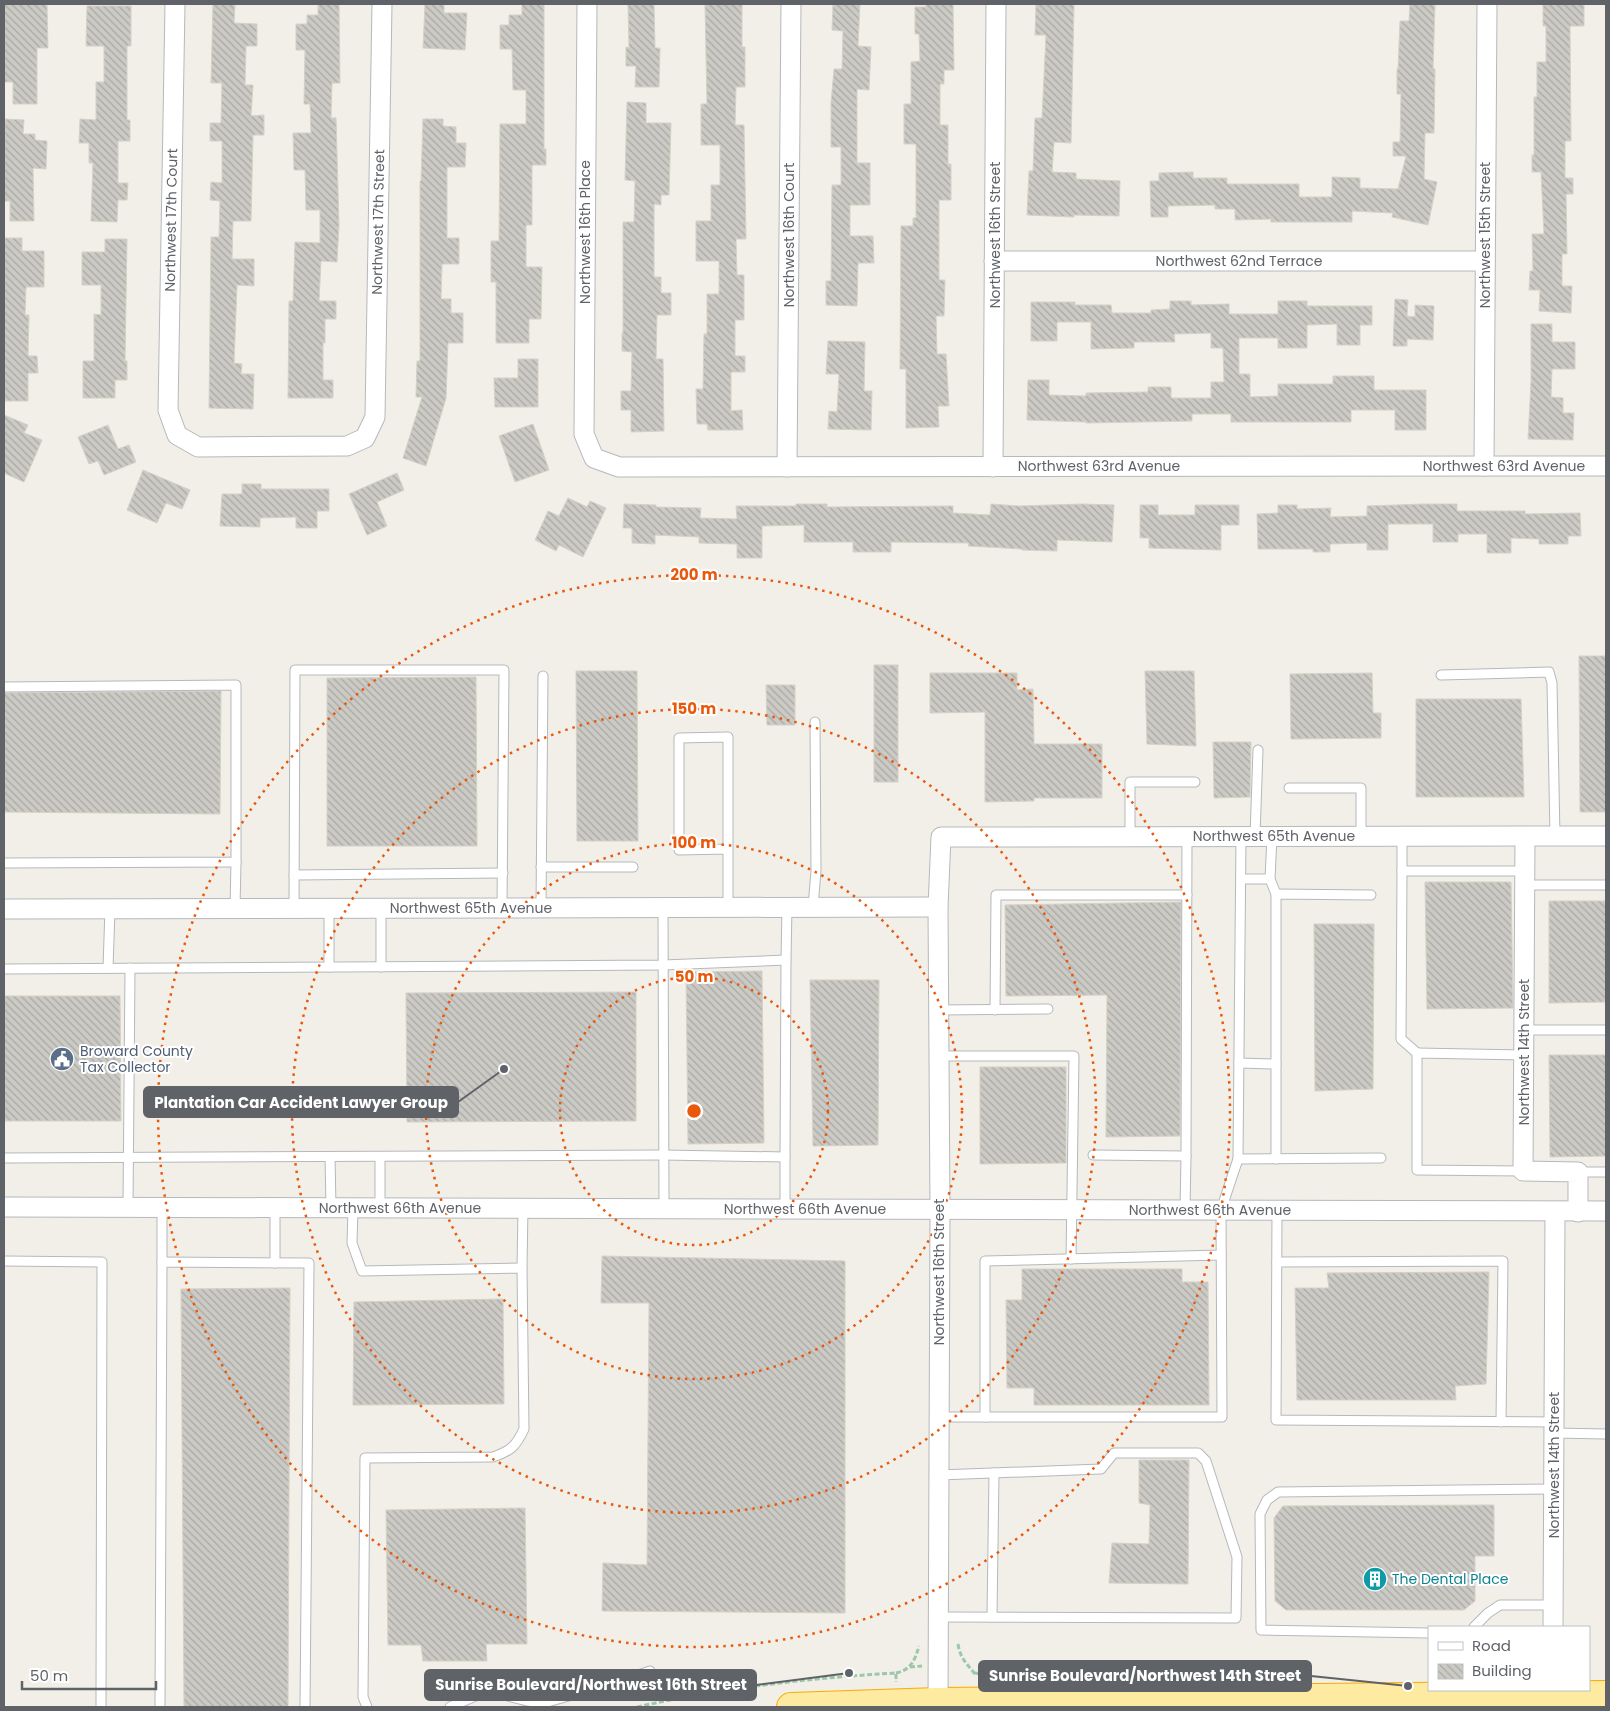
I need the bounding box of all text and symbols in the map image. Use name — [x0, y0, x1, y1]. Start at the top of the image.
street label: Northwest 17th Court — [160, 148, 182, 292]
street label: Northwest 17th Street — [367, 149, 389, 295]
street label: Northwest 16th Place — [575, 160, 595, 304]
street label: Northwest 16th Street — [985, 162, 1005, 308]
street label: Northwest 15th Street — [1475, 162, 1495, 308]
street label: Northwest 16th Court — [779, 163, 799, 307]
street label: Northwest 62nd Terrace — [1156, 251, 1323, 271]
street label: Northwest 63rd Avenue — [1018, 456, 1181, 476]
street label: Northwest 63rd Avenue — [1423, 456, 1586, 476]
text: 200 m — [670, 564, 718, 585]
text: 150 m — [672, 698, 716, 719]
street label: Northwest 65th Avenue — [1193, 826, 1356, 846]
text: 100 m — [672, 832, 716, 853]
street label: Northwest 65th Avenue — [390, 898, 553, 918]
text: 50 m — [675, 966, 713, 987]
street label: Northwest 14th Street — [1514, 979, 1534, 1125]
place label: Broward County Tax Collector — [80, 1041, 193, 1077]
public building icon: Broward County Tax Collector — [49, 1046, 75, 1072]
callout: Plantation Car Accident Lawyer Group — [144, 1087, 458, 1117]
text: Plantation Car Accident Lawyer Group — [154, 1092, 448, 1113]
centre of rings — [685, 1102, 703, 1120]
street label: Northwest 66th Avenue — [319, 1198, 482, 1218]
street label: Northwest 66th Avenue — [724, 1199, 887, 1219]
street label: Northwest 16th Street — [929, 1199, 949, 1345]
street label: Northwest 66th Avenue — [1129, 1200, 1292, 1220]
street label: Northwest 14th Street — [1544, 1392, 1564, 1538]
building icon: The Dental Place — [1362, 1566, 1388, 1592]
place label: The Dental Place — [1392, 1569, 1509, 1589]
legend — [1428, 1626, 1590, 1691]
text: Road — [1472, 1635, 1511, 1656]
scale bar — [22, 1658, 156, 1690]
text: Building — [1472, 1660, 1532, 1681]
callout: Sunrise Boulevard/Northwest 14th Street — [979, 1661, 1311, 1691]
text: 50 m — [30, 1665, 68, 1686]
text: Sunrise Boulevard/Northwest 14th Street — [989, 1665, 1301, 1686]
callout: Sunrise Boulevard/Northwest 16th Street — [425, 1670, 756, 1700]
text: Sunrise Boulevard/Northwest 16th Street — [435, 1674, 747, 1695]

